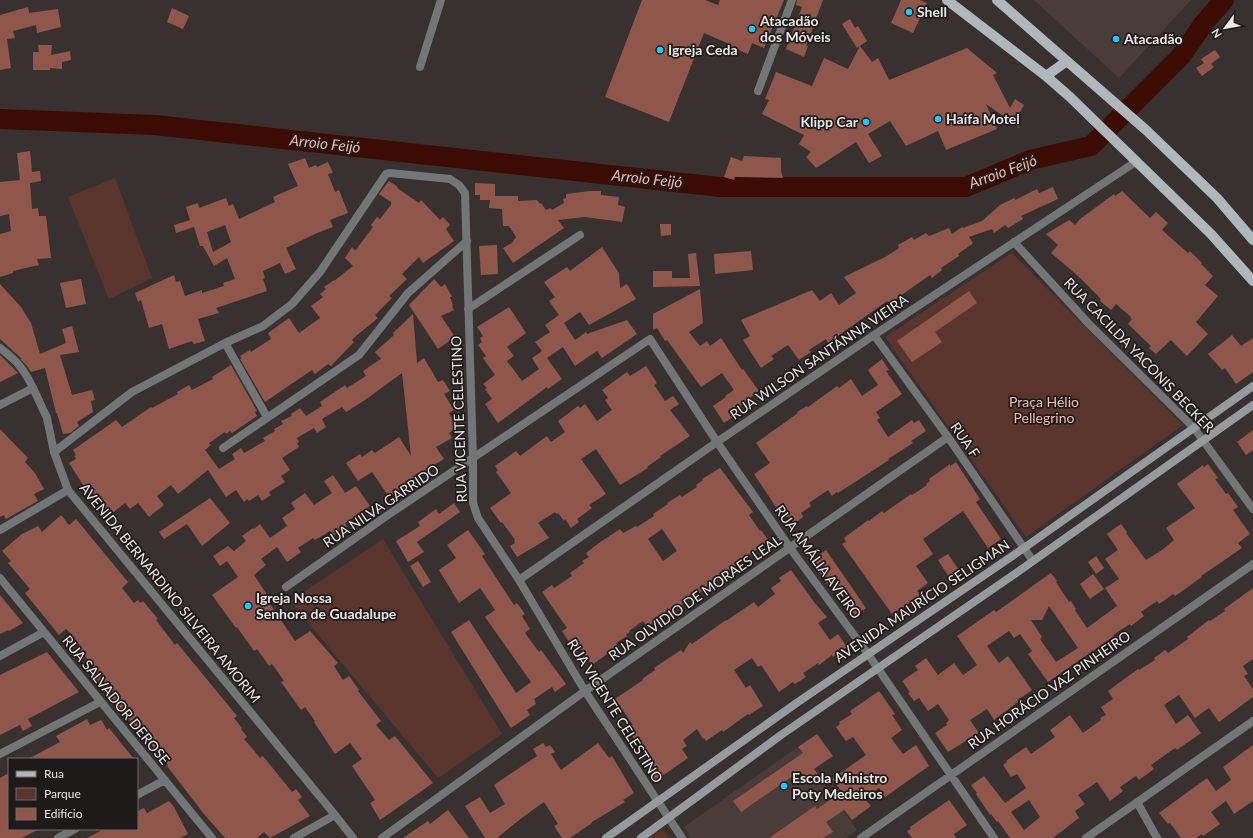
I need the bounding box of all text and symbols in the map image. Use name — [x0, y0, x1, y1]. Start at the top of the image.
place label: Shell — [917, 3, 947, 20]
marker: Shell — [904, 7, 914, 17]
north arrow — [1205, 8, 1245, 48]
place label: Atacadão dos Móveis — [759, 12, 831, 45]
marker: Atacadão dos Móveis — [747, 24, 757, 34]
text: N — [1208, 27, 1224, 41]
place label: Atacadão — [1123, 30, 1183, 47]
marker: Atacadão — [1111, 34, 1121, 44]
place label: Igreja Ceda — [668, 41, 738, 58]
marker: Igreja Ceda — [655, 45, 665, 55]
place label: Haifa Motel — [946, 110, 1020, 127]
place label: Klipp Car — [800, 113, 859, 130]
marker: Haifa Motel — [933, 114, 943, 124]
marker: Klipp Car — [861, 117, 871, 127]
water label: Arroio Feijó — [288, 130, 362, 156]
water label: Arroio Feijó — [965, 150, 1039, 192]
water label: Arroio Feijó — [610, 165, 684, 191]
street label: RUA CACILDA YACONIS BECKER — [1061, 274, 1218, 436]
street label: RUA WILSON SANTÁNNA VIEIRA — [726, 290, 912, 423]
street label: RUA VICENTE CELESTINO — [447, 335, 470, 503]
park label: Praça Hélio Pellegrino — [1009, 393, 1079, 426]
street label: RUA F — [947, 419, 984, 461]
street label: RUA NILVA GARRIDO — [320, 460, 442, 551]
street label: AVENIDA BERNARDINO SILVEIRA AMORIM — [76, 479, 264, 706]
street label: RUA AMÁLIA AVEIRO — [772, 502, 865, 622]
street label: RUA OLVIDIO DE MORAES LEAL — [605, 531, 784, 664]
street label: AVENIDA MAURÍCIO SELIGMAN — [831, 536, 1012, 666]
place label: Igreja Nossa Senhora de Guadalupe — [256, 589, 397, 622]
marker: Igreja Nossa Senhora de Guadalupe — [243, 601, 253, 611]
street label: RUA HORÁCIO VAZ PINHEIRO — [964, 627, 1133, 752]
street label: RUA SALVADOR DEROSE — [59, 632, 174, 768]
street label: RUA VICENTE CELESTINO — [564, 636, 667, 786]
legend — [8, 758, 138, 830]
text: Rua — [44, 766, 64, 781]
place label: Escola Ministro Poty Medeiros — [792, 769, 887, 802]
marker: Escola Ministro Poty Medeiros — [779, 781, 789, 791]
text: Parque — [44, 786, 81, 801]
text: Edifício — [44, 806, 83, 821]

